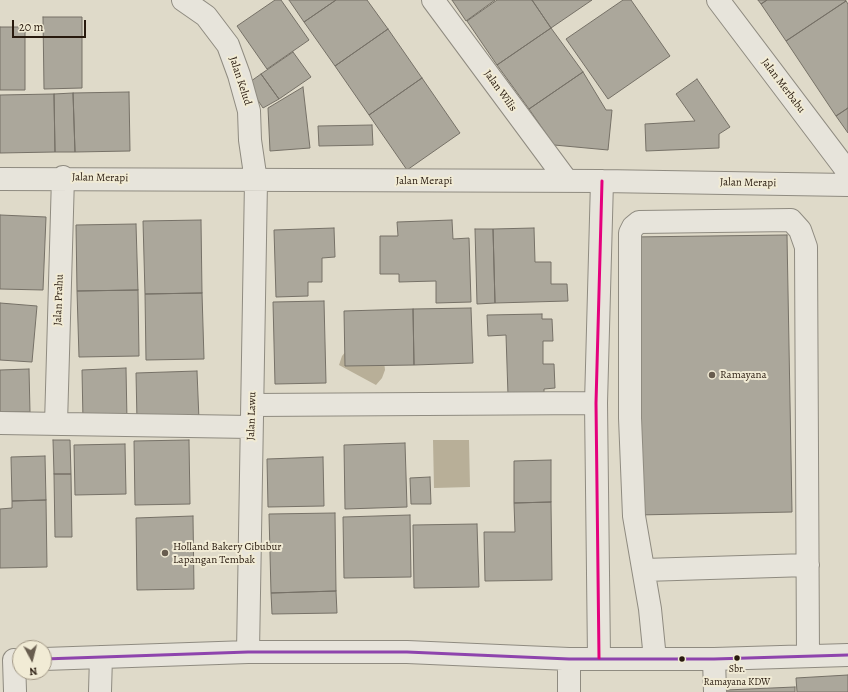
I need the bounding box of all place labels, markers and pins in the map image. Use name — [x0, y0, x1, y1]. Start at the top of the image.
place label: Ramayana — [720, 368, 767, 382]
marker: Ramayana — [707, 370, 717, 380]
place label: Holland Bakery Cibubur Lapangan Tembak — [173, 540, 282, 566]
marker: Holland Bakery Cibubur Lapangan Tembak — [160, 548, 170, 558]
marker: Sbr. Ramayana KDW — [732, 653, 742, 663]
unlabelled marker — [677, 654, 687, 664]
place label: Sbr. Ramayana KDW — [704, 664, 770, 688]

